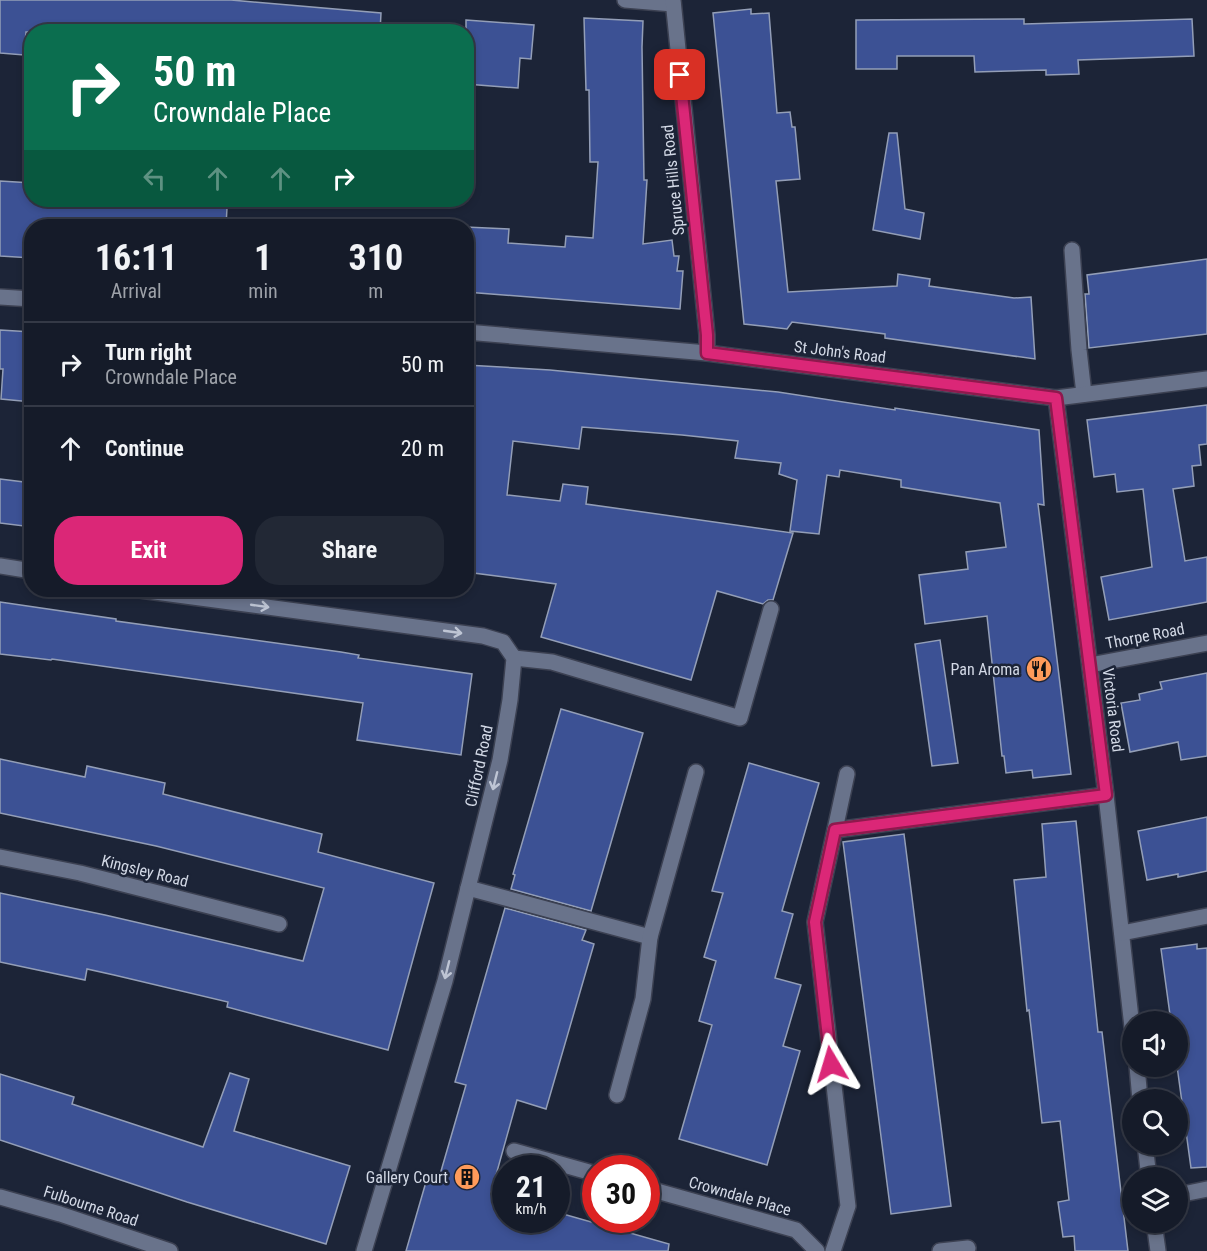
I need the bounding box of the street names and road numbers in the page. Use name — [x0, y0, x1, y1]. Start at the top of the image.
street label: Spruce Hills Road — [658, 124, 688, 236]
street label: St John's Road — [793, 337, 887, 367]
street label: Thorpe Road — [1104, 619, 1186, 653]
street label: Victoria Road — [1098, 667, 1128, 753]
street label: Clifford Road — [461, 723, 497, 809]
street label: Kingsley Road — [100, 851, 190, 891]
street label: Crowndale Place — [687, 1172, 793, 1220]
street label: Fulbourne Road — [41, 1182, 141, 1230]

